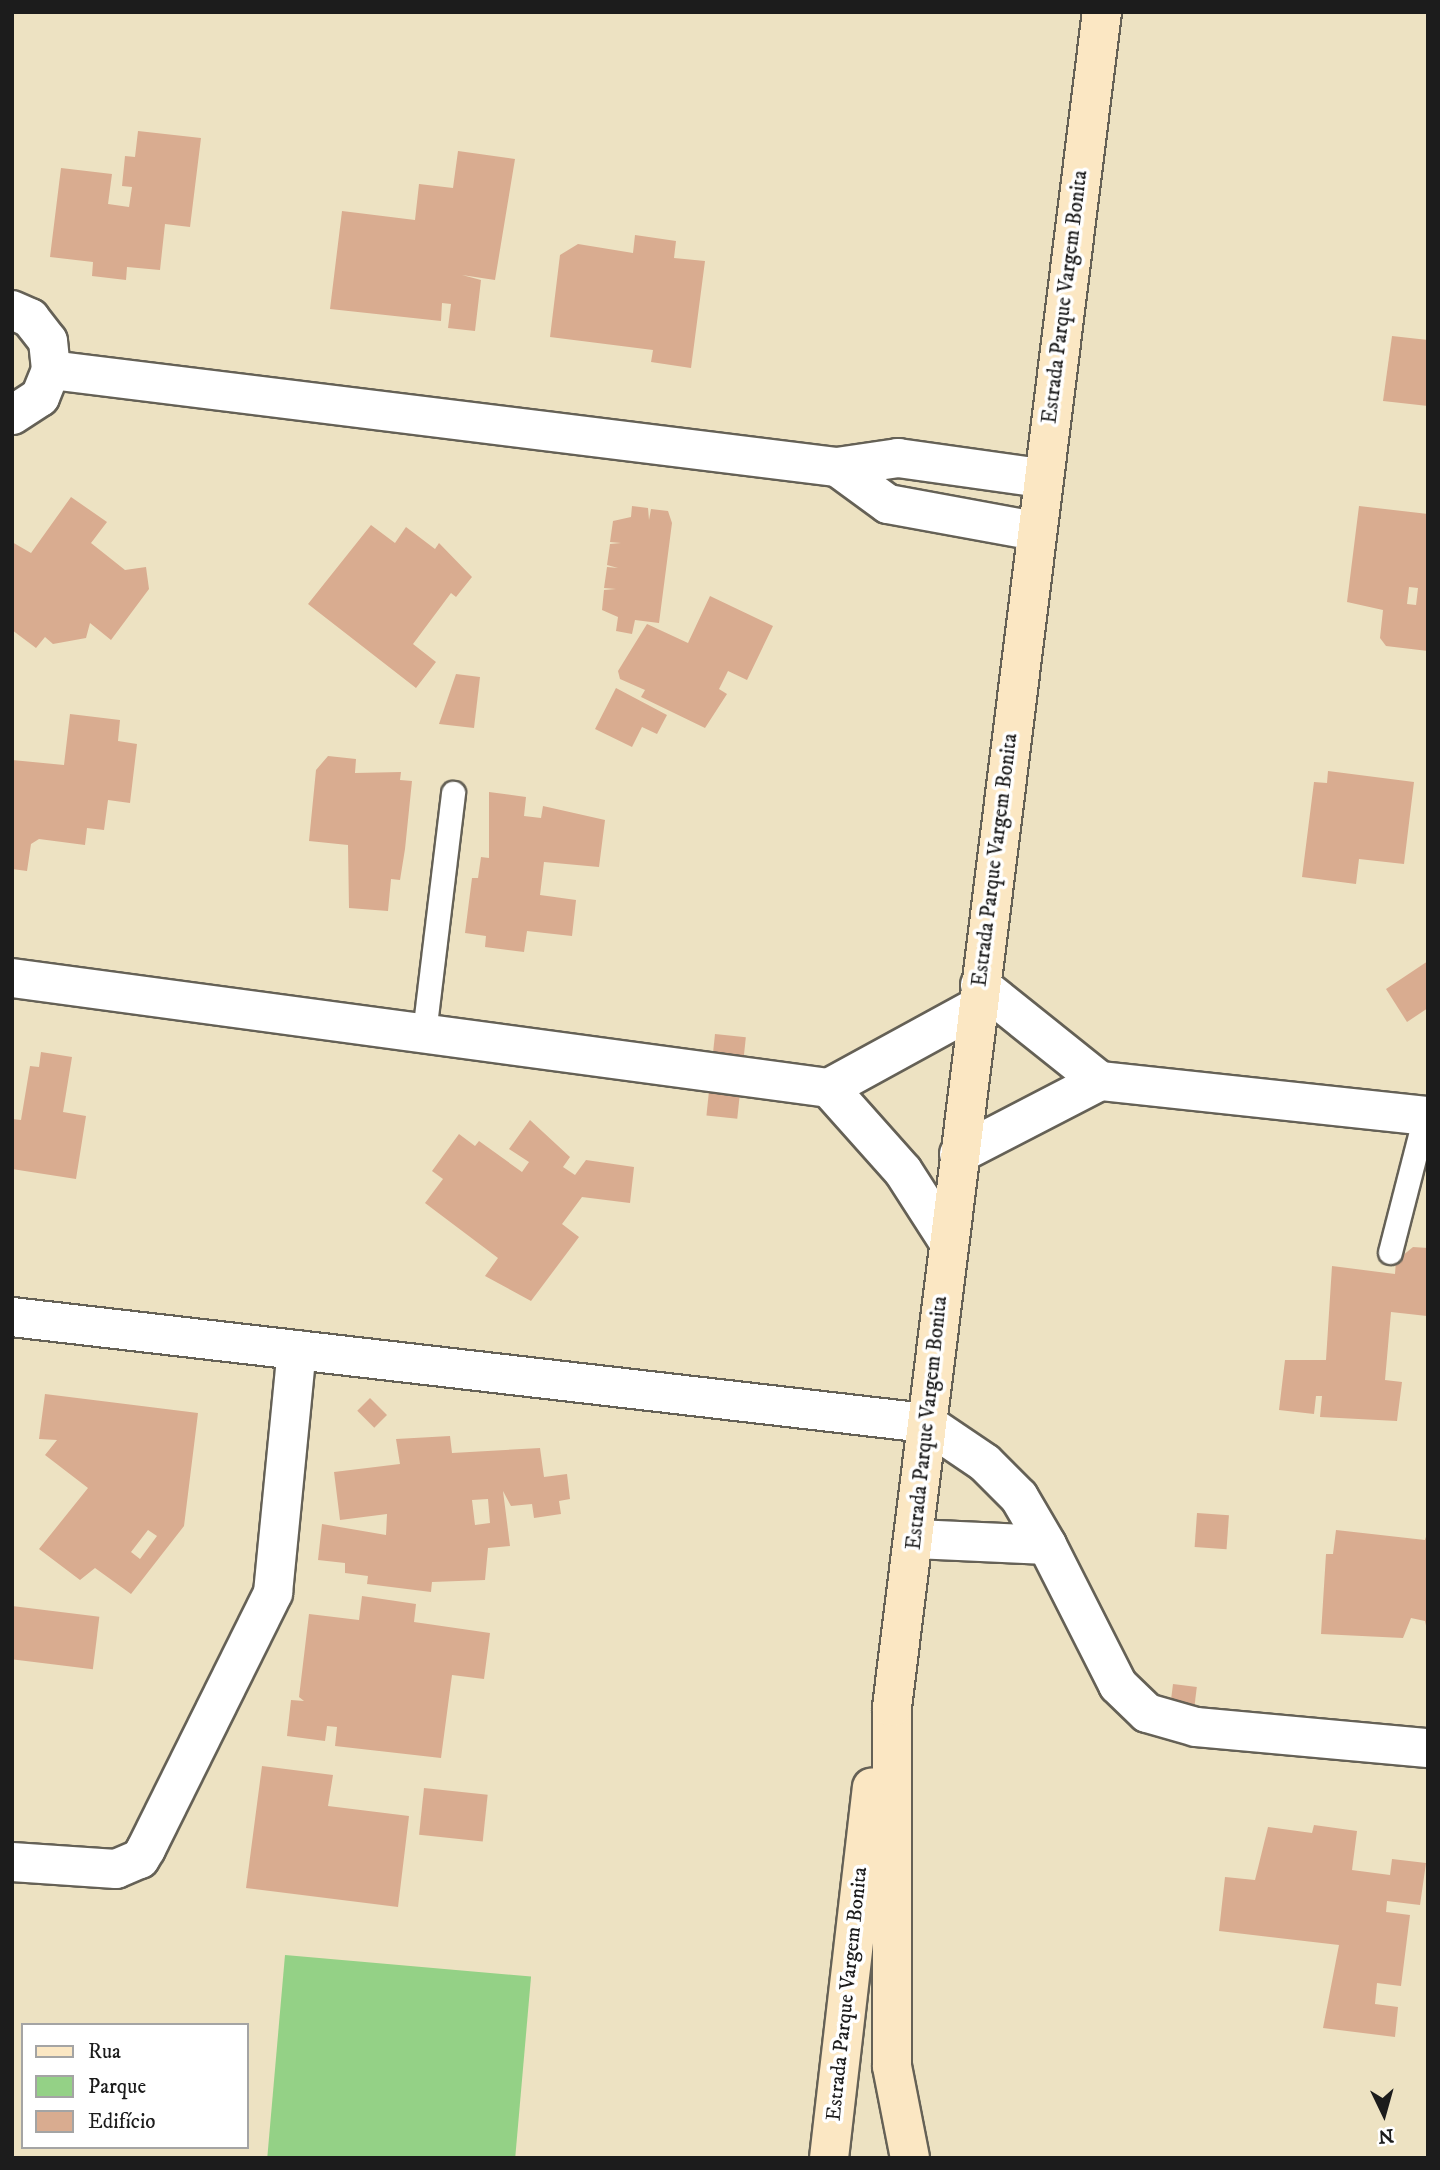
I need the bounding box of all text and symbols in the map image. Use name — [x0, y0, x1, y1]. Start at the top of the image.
street label: Estrada Parque Vargem Bonita — [1037, 169, 1093, 425]
street label: Estrada Parque Vargem Bonita — [967, 732, 1023, 988]
street label: Estrada Parque Vargem Bonita — [901, 1295, 953, 1551]
street label: Estrada Parque Vargem Bonita — [821, 1866, 873, 2122]
legend — [21, 2023, 248, 2149]
text: Rua — [88, 2039, 121, 2065]
text: Parque — [88, 2074, 146, 2100]
north arrow — [1349, 2079, 1419, 2149]
text: Edifício — [88, 2109, 156, 2135]
text: N — [1377, 2123, 1395, 2148]

